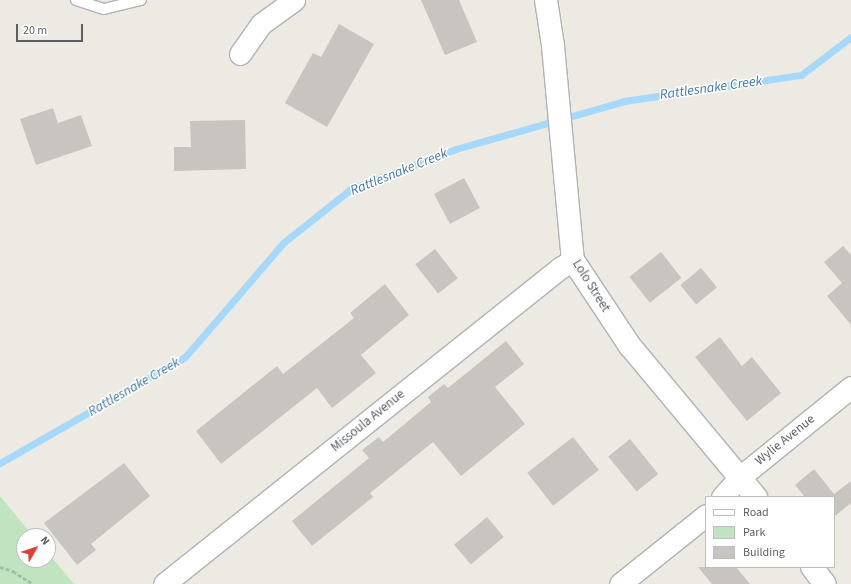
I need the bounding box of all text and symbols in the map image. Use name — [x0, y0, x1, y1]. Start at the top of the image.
scale bar — [18, 16, 85, 42]
text: 20 m — [23, 22, 47, 39]
water label: Rattlesnake Creek — [659, 72, 763, 104]
water label: Rattlesnake Creek — [348, 145, 450, 199]
street label: Lolo Street — [569, 257, 613, 315]
water label: Rattlesnake Creek — [85, 354, 183, 420]
street label: Missoula Avenue — [328, 387, 408, 455]
street label: Wylie Avenue — [752, 411, 818, 469]
legend — [705, 496, 835, 568]
text: Road — [743, 504, 769, 521]
text: Park — [743, 524, 765, 541]
north arrow — [16, 528, 56, 568]
text: N — [37, 533, 53, 548]
text: Building — [743, 544, 785, 561]

